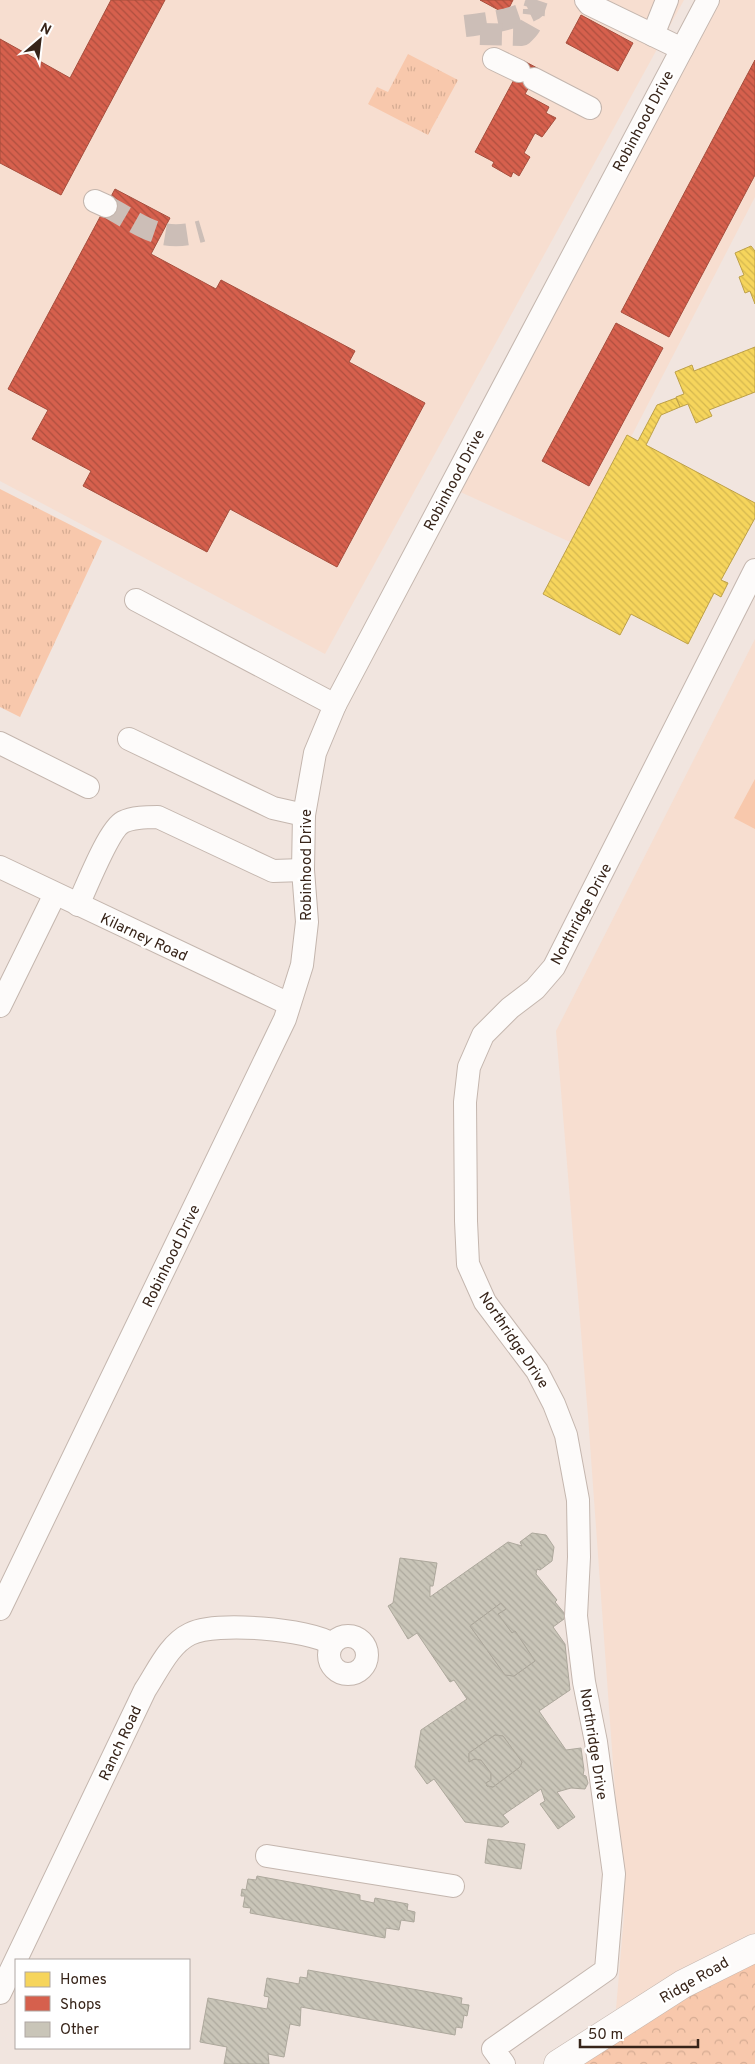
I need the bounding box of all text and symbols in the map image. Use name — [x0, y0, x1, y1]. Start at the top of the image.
north arrow — [15, 15, 65, 65]
text: N — [37, 20, 54, 40]
street label: Robinhood Drive — [610, 68, 679, 176]
street label: Robinhood Drive — [421, 427, 490, 535]
street label: Robinhood Drive — [298, 809, 317, 921]
street label: Northridge Drive — [548, 861, 617, 969]
street label: Kilarney Road — [97, 910, 190, 967]
street label: Robinhood Drive — [139, 1202, 205, 1311]
street label: Northridge Drive — [473, 1289, 552, 1393]
street label: Northridge Drive — [574, 1687, 611, 1801]
street label: Ranch Road — [96, 1703, 147, 1784]
street label: Ridge Road — [657, 1954, 733, 2009]
legend — [15, 1959, 190, 2049]
text: Homes — [60, 1971, 107, 1990]
text: Shops — [60, 1996, 101, 2015]
scale bar — [580, 2016, 698, 2048]
text: Other — [60, 2021, 99, 2040]
text: 50 m — [588, 2026, 623, 2045]

